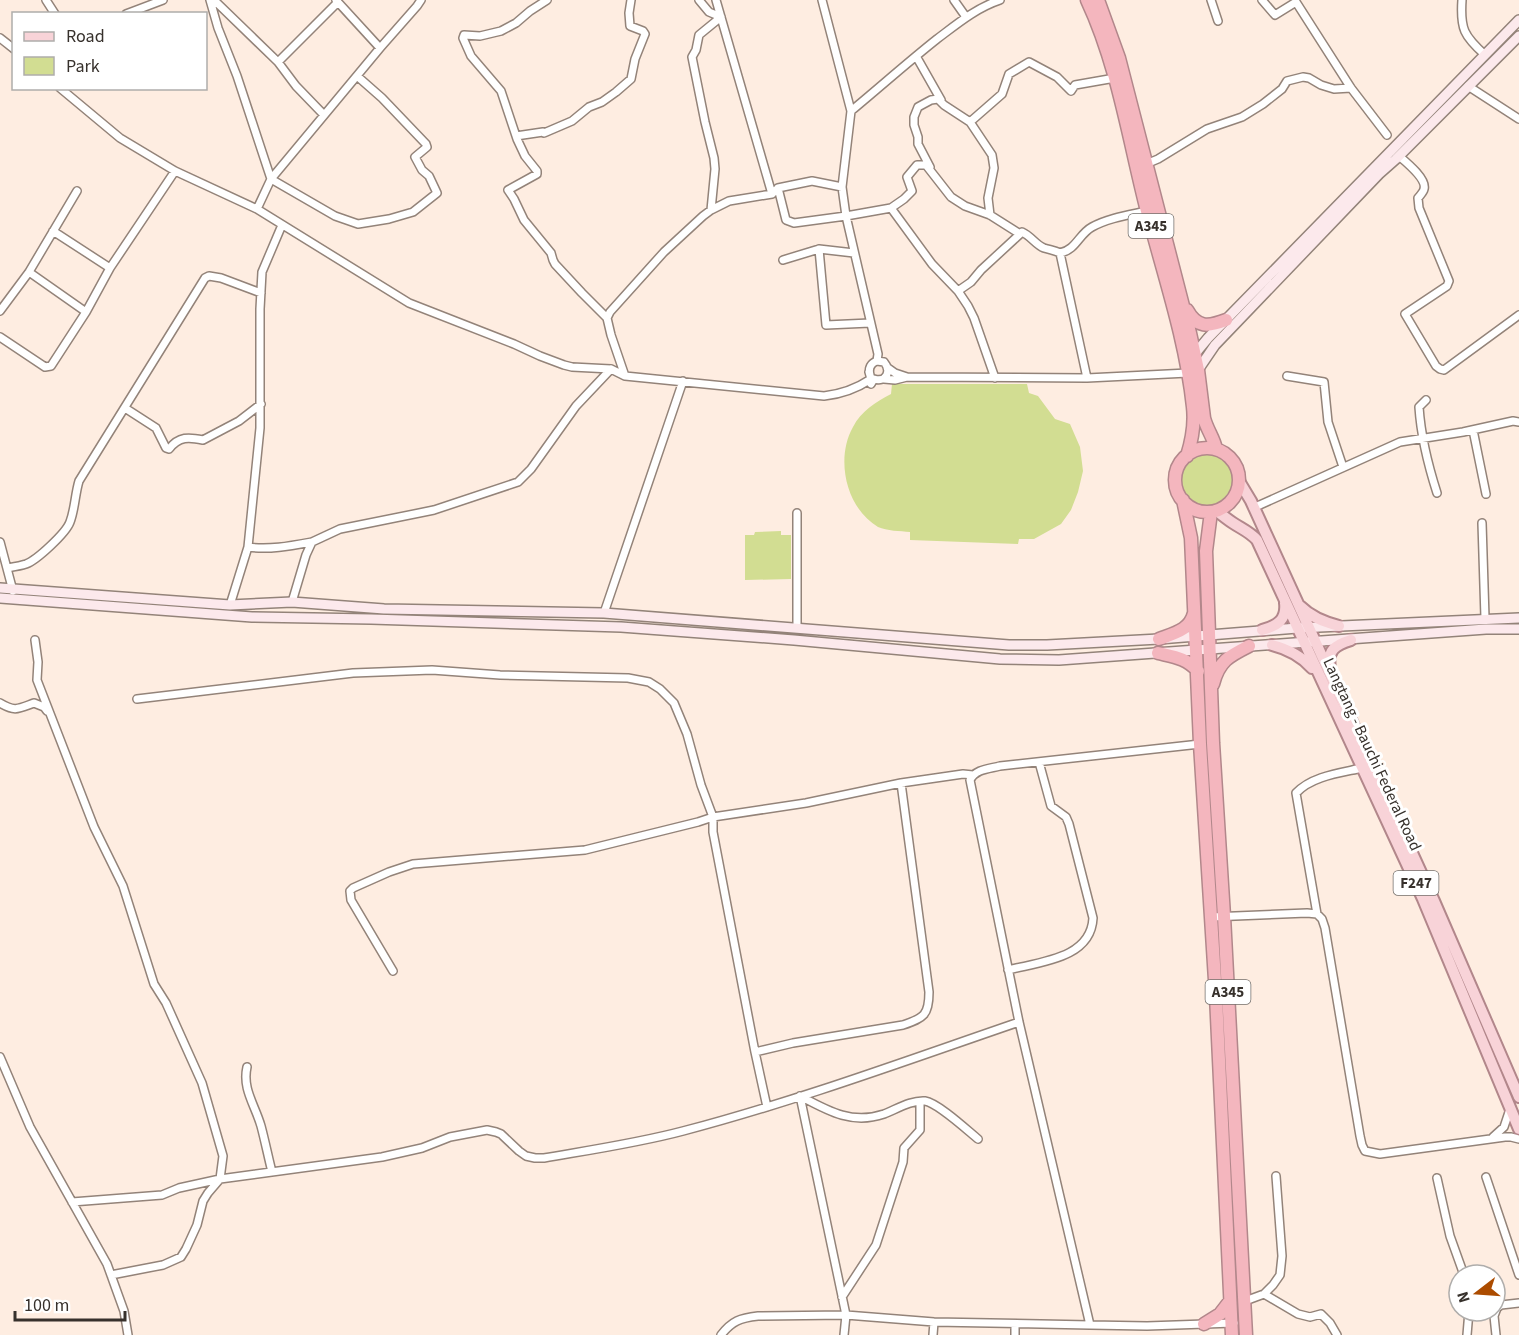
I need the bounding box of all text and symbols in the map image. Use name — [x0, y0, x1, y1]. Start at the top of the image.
legend — [12, 12, 207, 90]
text: Road — [66, 24, 105, 49]
text: Park — [66, 54, 100, 79]
road number: A345 — [1128, 214, 1174, 238]
street label: Langtang - Bauchi Federal Road — [1318, 654, 1427, 855]
road number: F247 — [1394, 871, 1438, 895]
road number: A345 — [1206, 980, 1250, 1004]
north arrow — [1447, 1263, 1507, 1323]
scale bar — [15, 1284, 124, 1322]
text: N — [1452, 1289, 1476, 1305]
text: 100 m — [24, 1293, 69, 1318]

